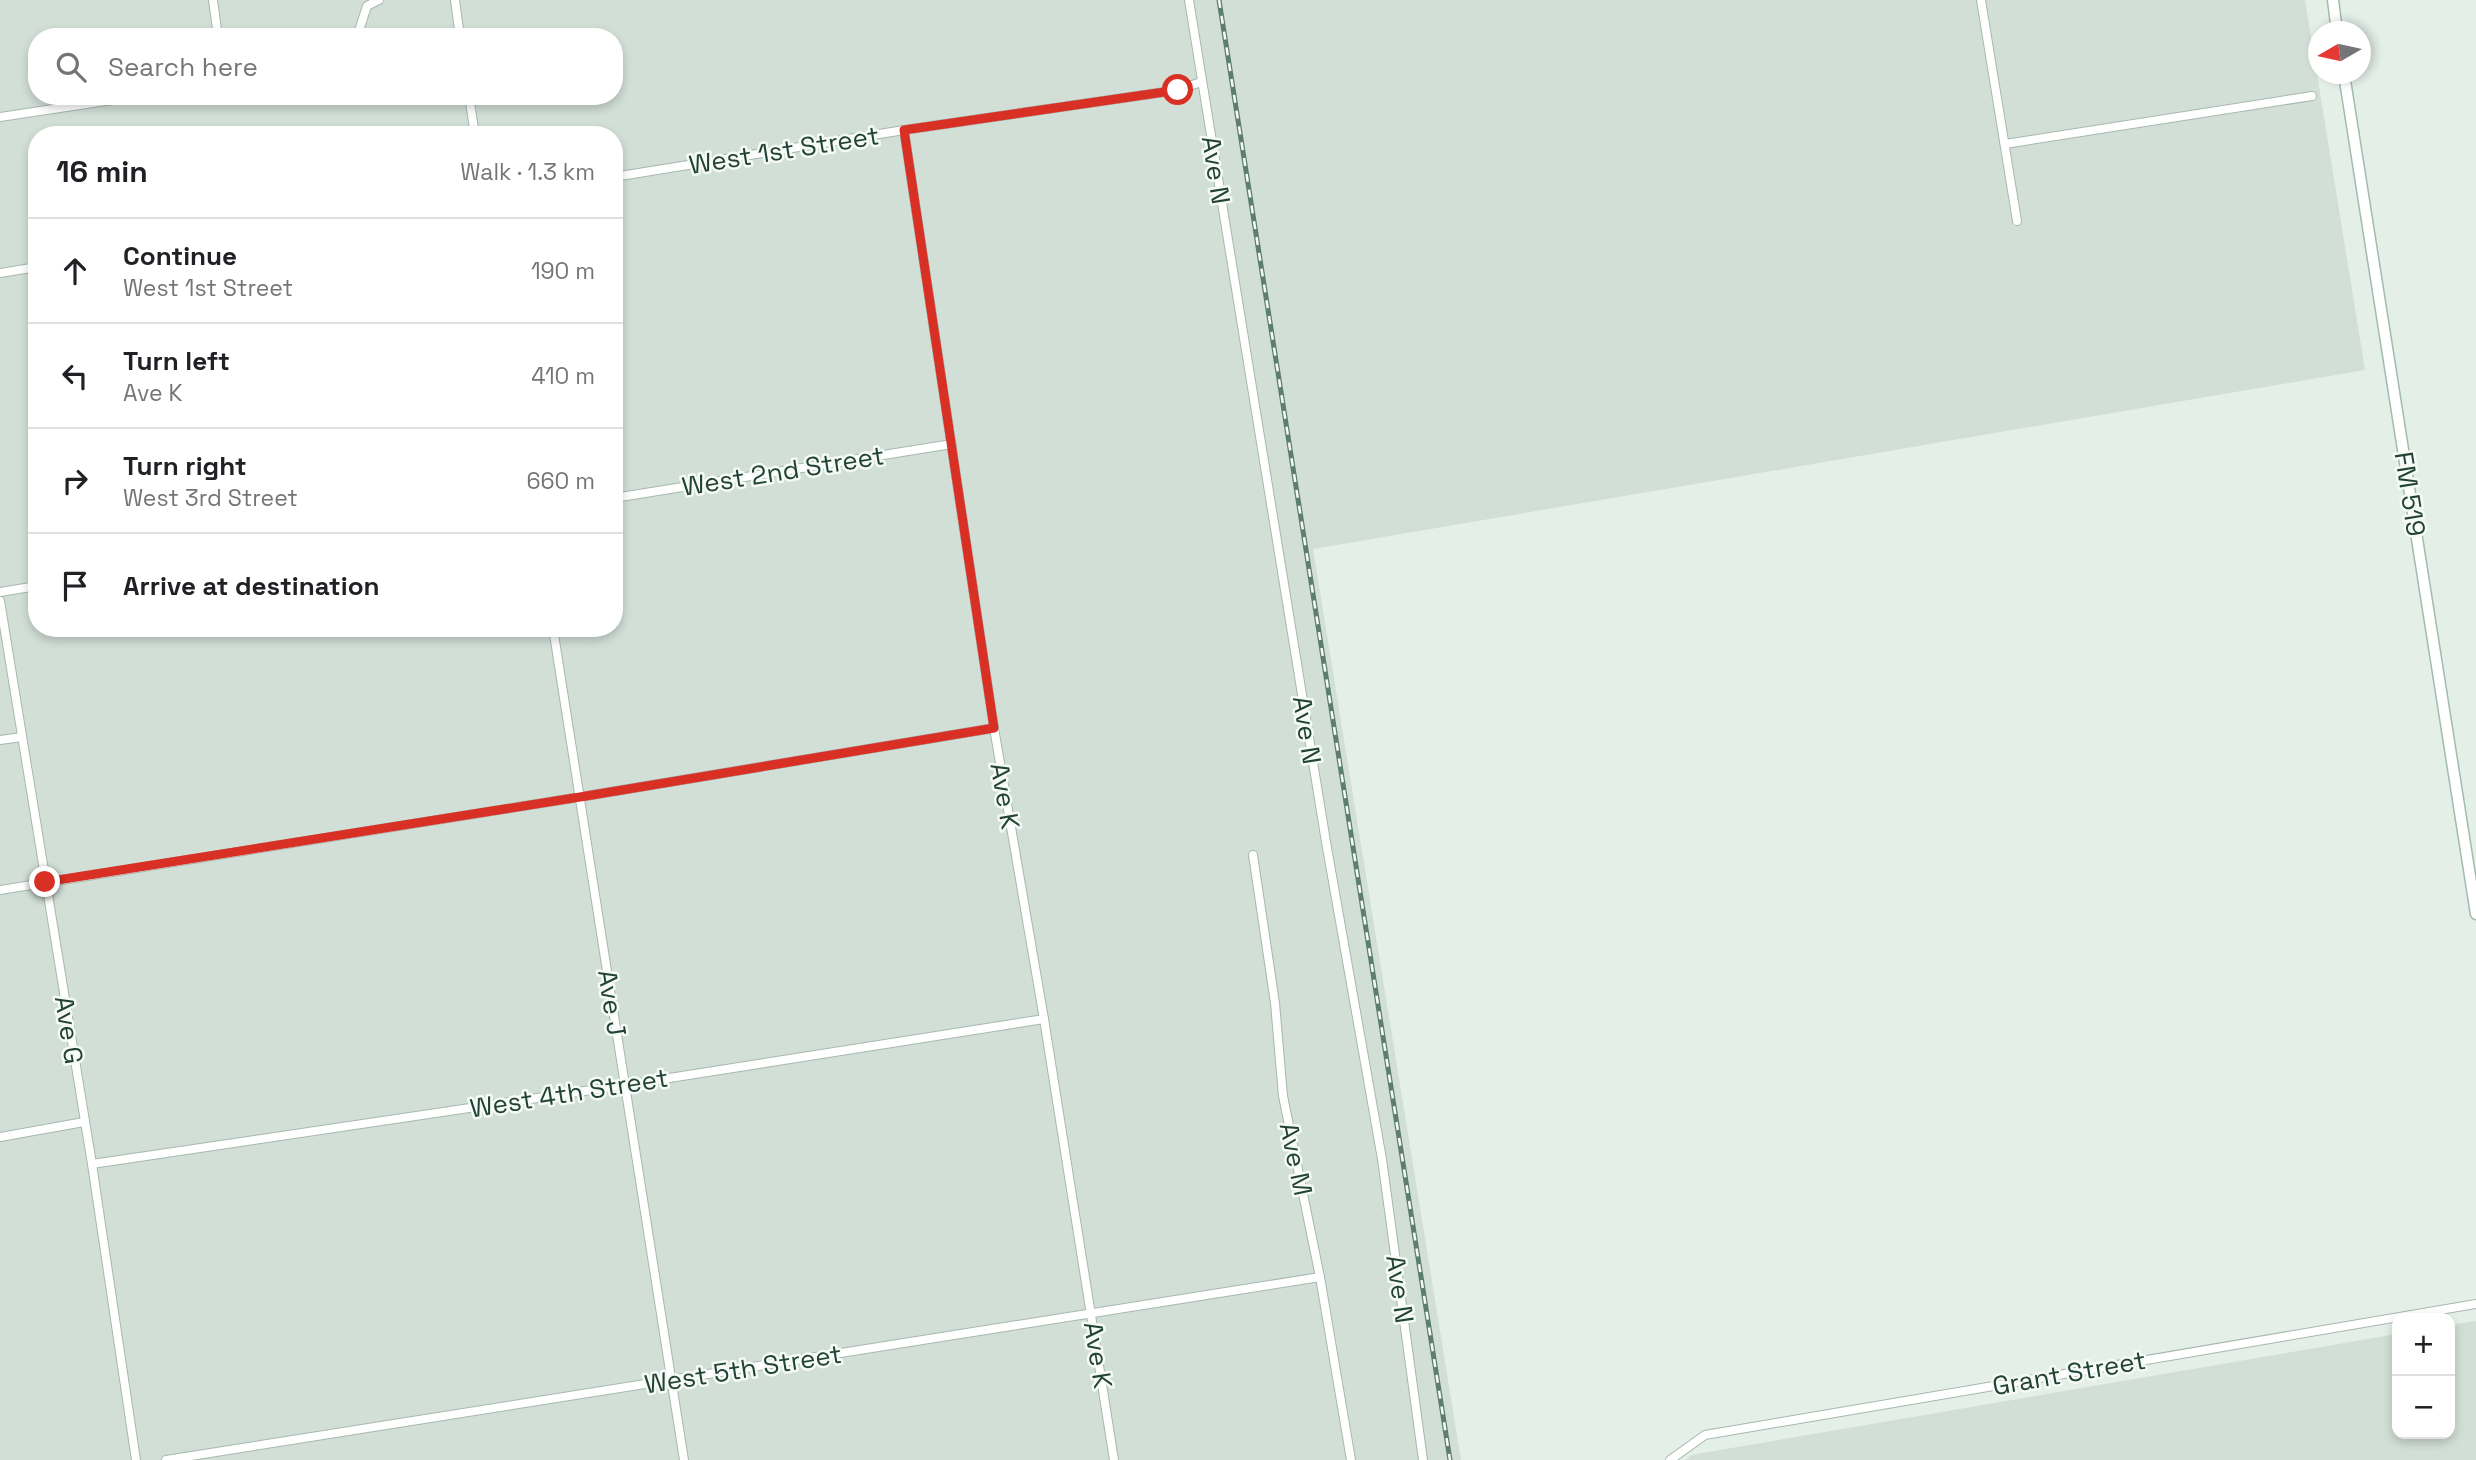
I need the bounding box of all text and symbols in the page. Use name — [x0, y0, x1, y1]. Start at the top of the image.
north arrow — [2308, 21, 2371, 84]
search box — [28, 28, 623, 105]
icon: search — [52, 48, 90, 86]
text: Search here — [108, 50, 258, 84]
route start — [1162, 74, 1193, 105]
street label: West 1st Street — [686, 118, 882, 182]
street label: Ave N — [1194, 133, 1238, 207]
text: 16 min — [56, 152, 148, 191]
text: Walk · 1.3 km — [460, 157, 595, 187]
text: Continue — [123, 239, 237, 273]
icon: ahead — [56, 252, 94, 290]
text: 190 m — [531, 256, 595, 286]
text: West 1st Street — [123, 273, 293, 303]
text: Turn left — [123, 344, 230, 378]
icon: left — [56, 357, 94, 395]
text: 410 m — [531, 361, 595, 391]
text: Ave K — [123, 378, 183, 408]
street label: West 2nd Street — [679, 438, 887, 504]
text: Turn right — [123, 449, 247, 483]
street label: FM 519 — [2387, 449, 2433, 539]
icon: right — [56, 462, 94, 500]
text: 660 m — [526, 466, 595, 496]
text: West 3rd Street — [123, 483, 298, 513]
icon: arrive — [56, 567, 94, 605]
text: Arrive at destination — [123, 569, 380, 603]
street label: Ave N — [1285, 693, 1329, 767]
street label: Ave K — [982, 760, 1028, 832]
route end — [29, 866, 60, 897]
street label: Ave J — [590, 967, 634, 1039]
street label: Ave G — [47, 993, 91, 1067]
street label: West 4th Street — [468, 1061, 670, 1125]
street label: Ave M — [1272, 1119, 1320, 1199]
street label: Ave N — [1378, 1253, 1422, 1325]
map controls — [2392, 1313, 2455, 1439]
button: + — [2392, 1313, 2455, 1376]
street label: Ave K — [1076, 1319, 1120, 1391]
street label: West 5th Street — [642, 1337, 844, 1401]
street label: Grant Street — [1990, 1343, 2148, 1403]
button: − — [2392, 1376, 2455, 1439]

